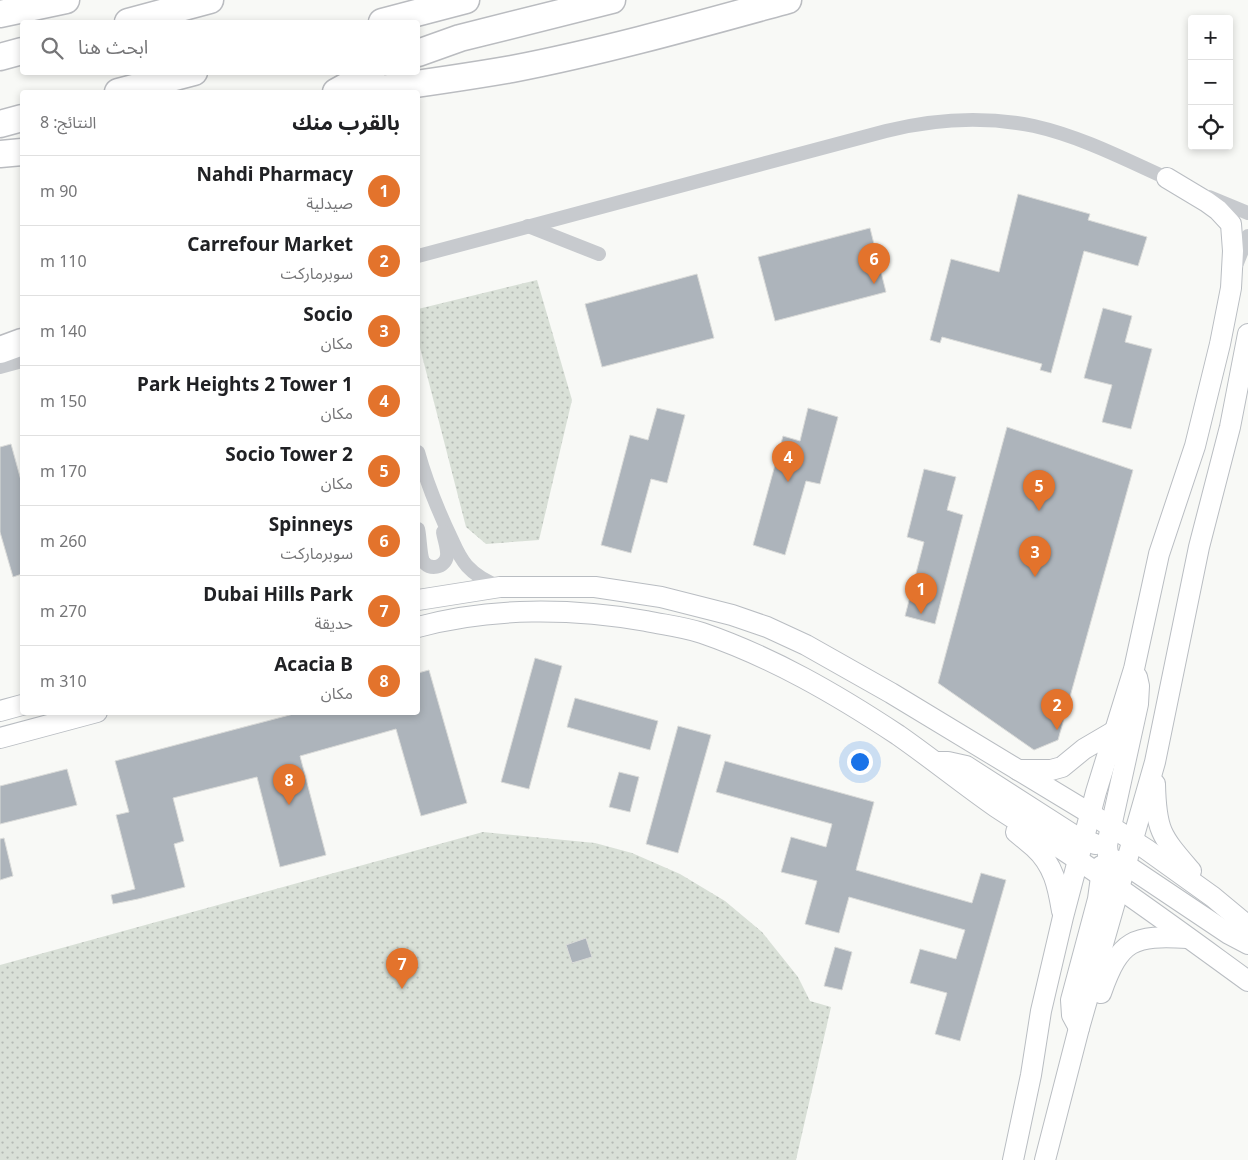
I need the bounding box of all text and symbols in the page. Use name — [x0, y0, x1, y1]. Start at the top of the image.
map controls — [1188, 15, 1233, 150]
button: + — [1188, 15, 1233, 60]
search box — [20, 20, 420, 75]
icon: search — [38, 34, 66, 62]
text: ابحث هنا — [78, 34, 148, 60]
button: − — [1188, 60, 1233, 105]
button: locate — [1188, 105, 1233, 150]
text: بالقرب منك — [292, 108, 400, 136]
text: النتائج: 8 — [40, 111, 96, 133]
text: Nahdi Pharmacy — [197, 161, 353, 187]
text: 90 m — [40, 180, 77, 202]
text: 1 — [379, 180, 389, 202]
text: صيدلية — [306, 192, 353, 214]
text: Carrefour Market — [187, 231, 353, 257]
pin: 6 — [858, 243, 890, 284]
text: 110 m — [40, 250, 87, 272]
text: 2 — [379, 250, 389, 272]
text: سوبرماركت — [281, 262, 353, 284]
text: Socio — [303, 301, 353, 327]
text: 140 m — [40, 320, 87, 342]
text: 3 — [379, 320, 389, 342]
text: مكان — [321, 332, 353, 354]
text: Park Heights 2 Tower 1 — [137, 371, 353, 397]
text: 150 m — [40, 390, 87, 412]
text: 4 — [379, 390, 389, 412]
text: مكان — [321, 402, 353, 424]
text: Socio Tower 2 — [225, 441, 353, 467]
pin: 4 — [772, 441, 804, 482]
text: 170 m — [40, 460, 87, 482]
text: 5 — [379, 460, 389, 482]
pin: 5 — [1023, 470, 1055, 511]
text: مكان — [321, 472, 353, 494]
text: Spinneys — [269, 511, 353, 537]
text: 260 m — [40, 530, 87, 552]
text: 6 — [379, 530, 389, 552]
pin: 3 — [1019, 536, 1051, 577]
text: سوبرماركت — [281, 542, 353, 564]
pin: 1 — [905, 573, 937, 614]
text: Dubai Hills Park — [203, 581, 353, 607]
text: 270 m — [40, 600, 87, 622]
text: 7 — [379, 600, 389, 622]
text: حديقة — [315, 612, 353, 634]
text: Acacia B — [274, 651, 353, 677]
text: 310 m — [40, 670, 87, 692]
text: 8 — [379, 670, 389, 692]
text: مكان — [321, 682, 353, 704]
pin: 2 — [1041, 689, 1073, 730]
your location — [847, 749, 873, 775]
pin: 8 — [273, 764, 305, 805]
pin: 7 — [386, 948, 418, 989]

